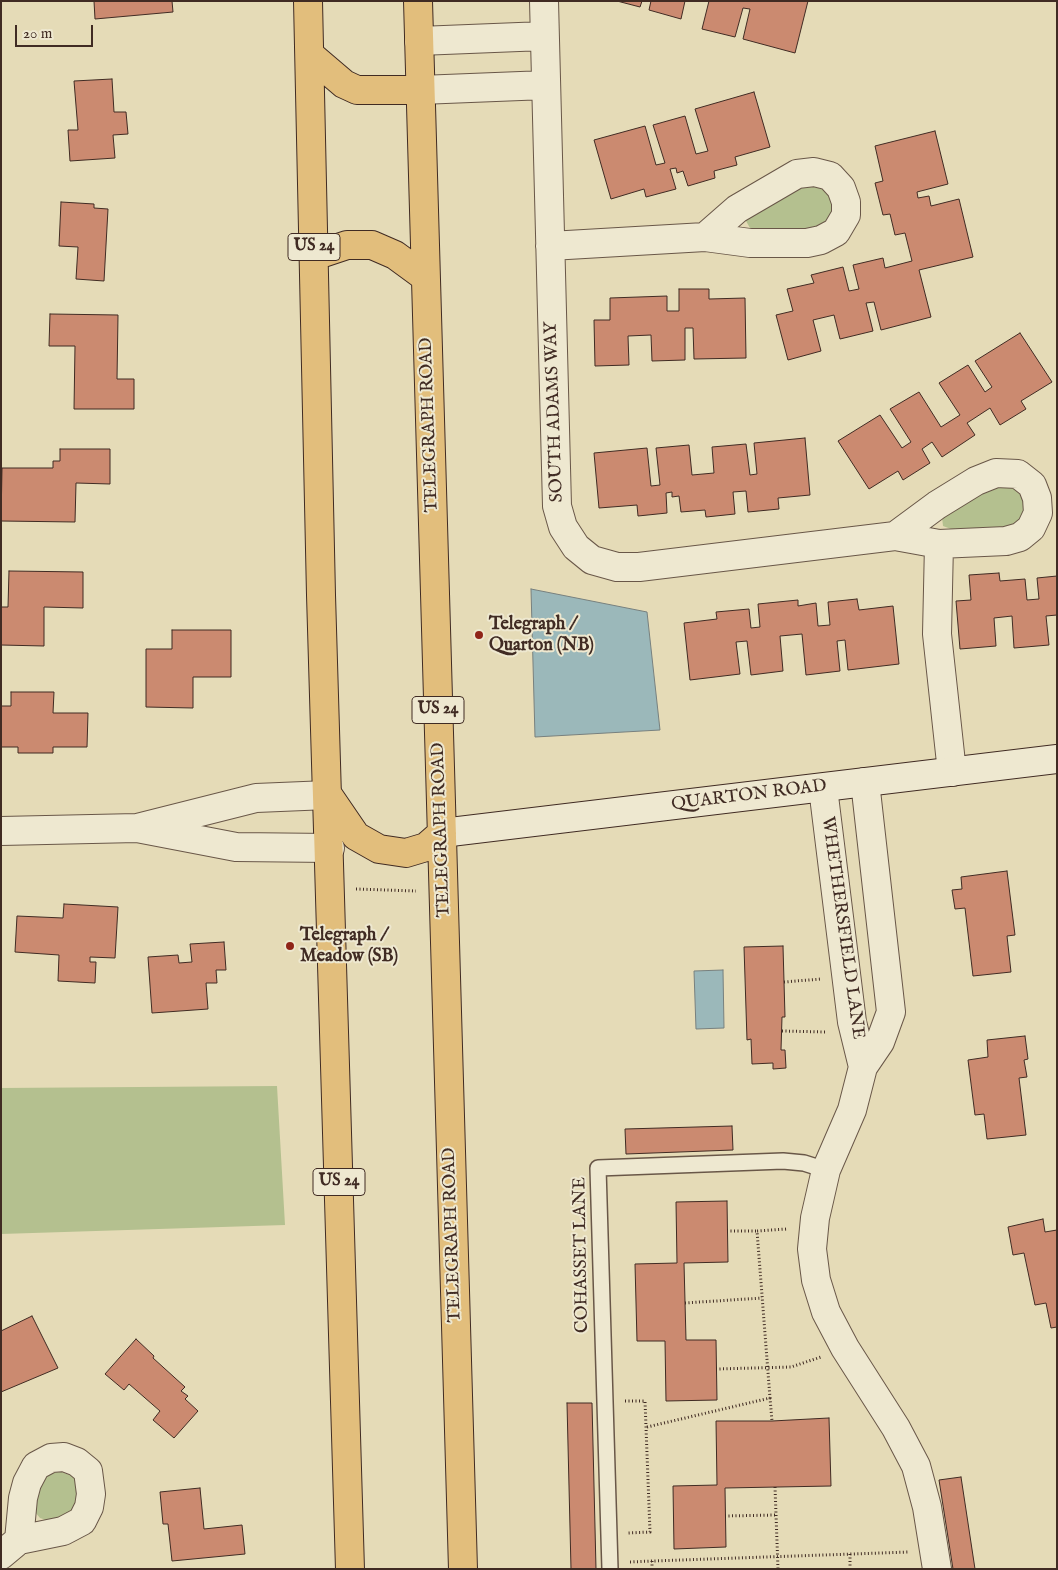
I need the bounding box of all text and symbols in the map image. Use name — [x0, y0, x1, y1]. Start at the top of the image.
scale bar — [18, 15, 95, 47]
text: 20 m — [23, 24, 52, 43]
road number: US 24 — [288, 233, 340, 260]
street label: SOUTH ADAMS WAY — [541, 321, 569, 503]
street label: TELEGRAPH ROAD — [416, 337, 444, 513]
place label: Telegraph / Quarton (NB) — [489, 614, 594, 656]
marker: Telegraph / Quarton (NB) — [473, 629, 485, 641]
road number: US 24 — [412, 696, 464, 724]
street label: TELEGRAPH ROAD — [428, 742, 456, 918]
street label: QUARTON ROAD — [670, 776, 828, 816]
street label: WHETHERSFIELD LANE — [816, 815, 868, 1041]
place label: Telegraph / Meadow (SB) — [300, 925, 398, 968]
marker: Telegraph / Meadow (SB) — [284, 940, 296, 952]
street label: TELEGRAPH ROAD — [439, 1147, 467, 1323]
road number: US 24 — [313, 1168, 365, 1196]
street label: COHASSET LANE — [570, 1177, 594, 1333]

